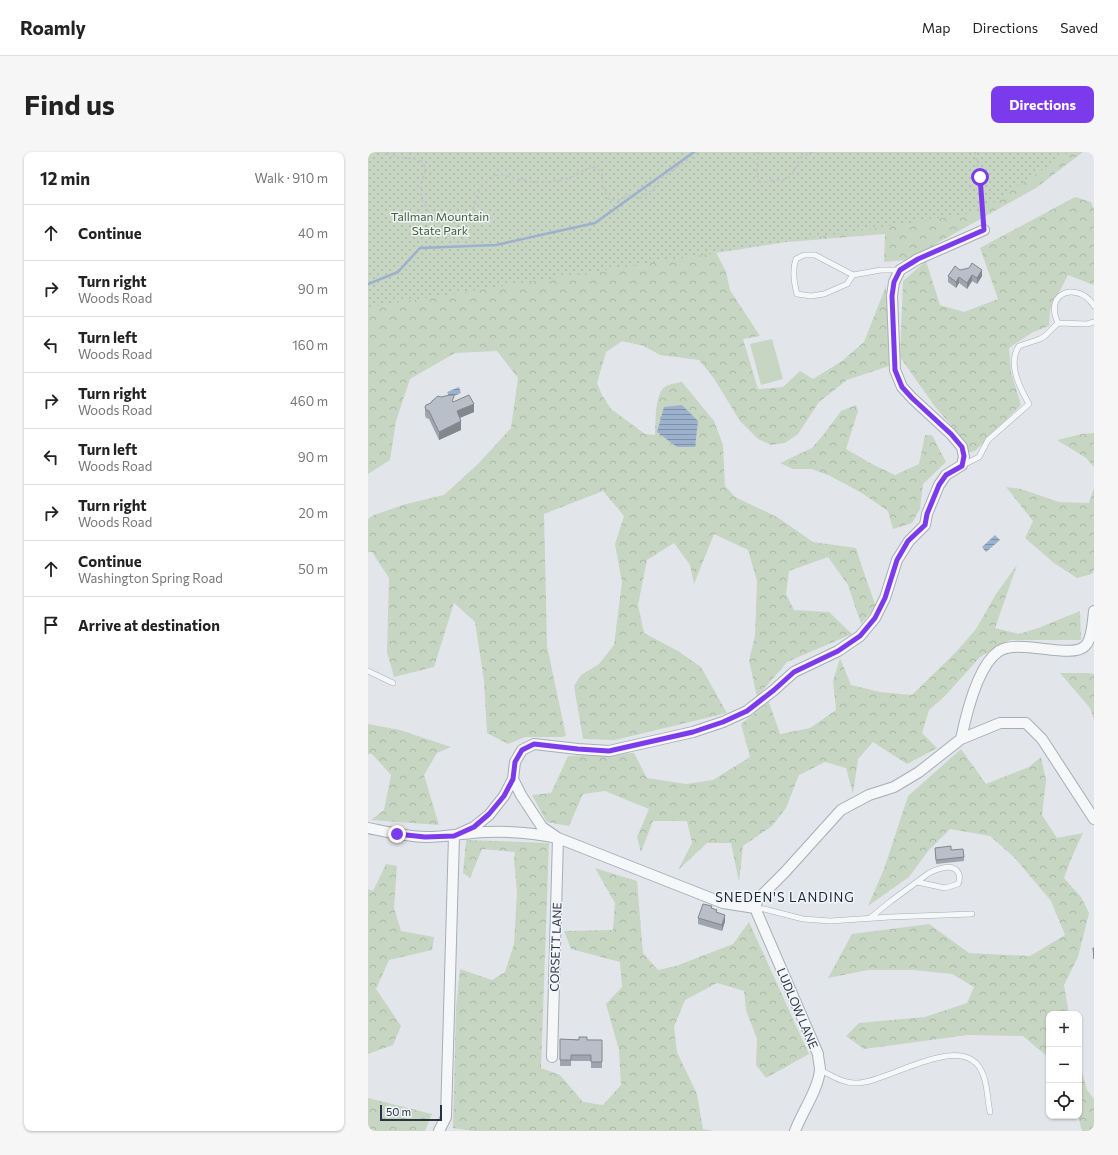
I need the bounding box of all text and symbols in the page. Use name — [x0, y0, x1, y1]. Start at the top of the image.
text: Roamly — [20, 16, 86, 39]
text: Map — [922, 19, 951, 36]
text: Directions — [973, 19, 1038, 36]
text: Saved — [1060, 19, 1098, 36]
button: Directions — [991, 86, 1094, 123]
text: Find us — [24, 87, 115, 121]
text: 12 min — [40, 168, 90, 189]
route start — [971, 168, 989, 186]
text: Walk · 910 m — [254, 170, 328, 186]
park label: Tallman Mountain State Park — [391, 209, 489, 237]
icon: ahead — [40, 222, 62, 244]
text: Continue — [78, 224, 142, 242]
text: 40 m — [298, 225, 328, 241]
text: Turn right — [78, 272, 147, 290]
icon: right — [40, 278, 62, 300]
text: 90 m — [298, 281, 328, 297]
text: Woods Road — [78, 290, 152, 306]
text: Turn left — [78, 328, 137, 346]
icon: left — [40, 334, 62, 356]
text: 160 m — [292, 337, 328, 353]
text: Woods Road — [78, 346, 152, 362]
text: Turn right — [78, 384, 147, 402]
icon: right — [40, 390, 62, 412]
text: 460 m — [290, 393, 328, 409]
text: Woods Road — [78, 402, 152, 418]
text: Turn left — [78, 440, 137, 458]
icon: left — [40, 446, 62, 468]
text: 90 m — [298, 449, 328, 465]
text: Woods Road — [78, 458, 152, 474]
text: Turn right — [78, 496, 147, 514]
icon: right — [40, 502, 62, 524]
text: 20 m — [299, 505, 328, 521]
text: Woods Road — [78, 514, 152, 530]
text: Continue — [78, 552, 142, 570]
icon: ahead — [40, 558, 62, 580]
text: 50 m — [298, 561, 328, 577]
text: Washington Spring Road — [78, 570, 223, 586]
icon: arrive — [40, 614, 62, 636]
text: Arrive at destination — [78, 616, 220, 634]
route end — [388, 825, 406, 843]
district label: SNEDEN'S LANDING — [715, 889, 855, 905]
street label: CORSETT LANE — [546, 902, 564, 992]
street label: LUDLOW LANE — [775, 965, 821, 1051]
map controls — [1046, 1011, 1082, 1119]
button: + — [1046, 1011, 1082, 1047]
button: − — [1046, 1047, 1082, 1083]
button: locate — [1046, 1083, 1082, 1119]
scale bar — [380, 1103, 442, 1122]
text: 50 m — [386, 1105, 411, 1118]

